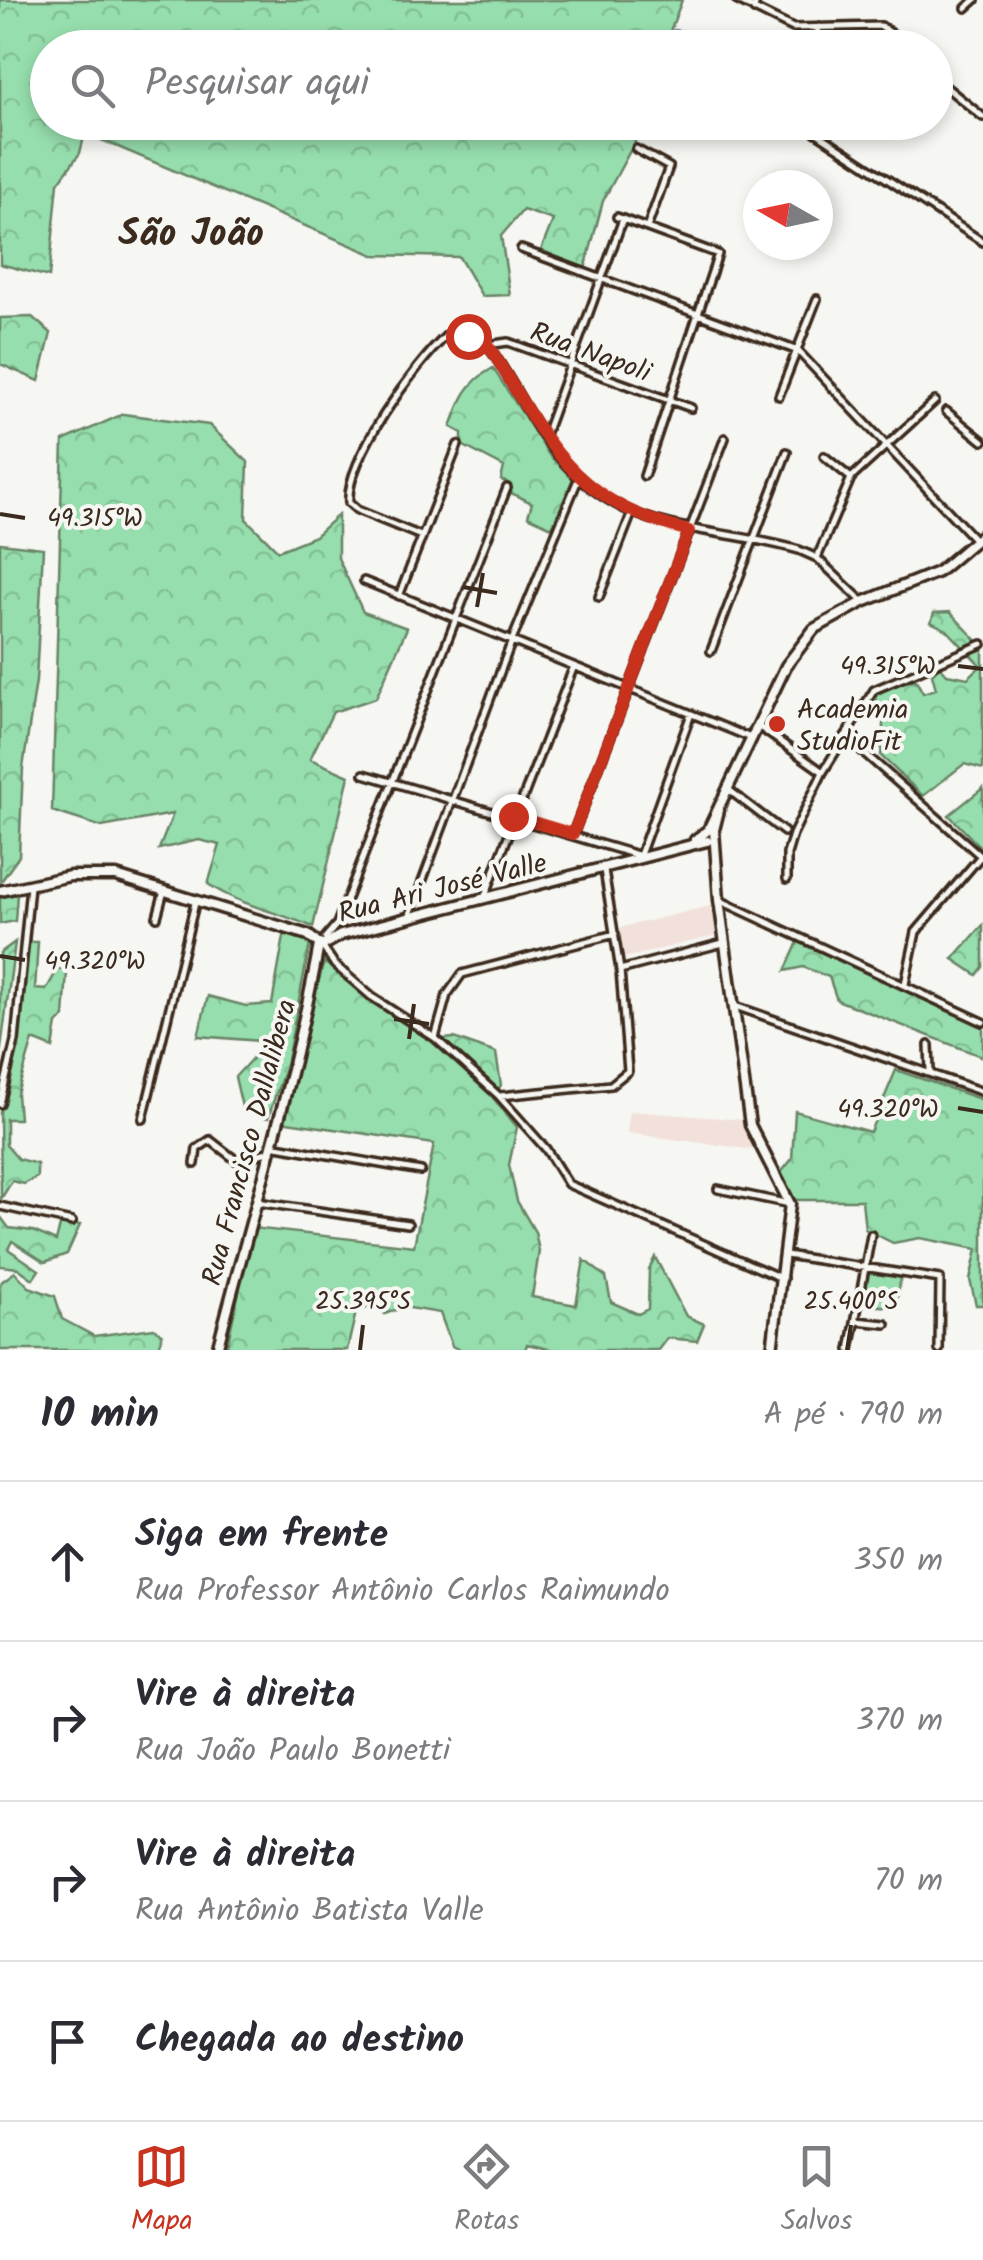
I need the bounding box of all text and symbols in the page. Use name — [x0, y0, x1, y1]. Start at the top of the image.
search box — [30, 30, 953, 140]
text: Pesquisar aqui — [145, 55, 369, 115]
icon: search — [65, 58, 120, 113]
north arrow — [743, 170, 833, 260]
district label: São João — [118, 205, 264, 265]
street label: Rua Napoli — [523, 311, 658, 396]
route start — [446, 314, 492, 360]
text: 49.315°W — [47, 499, 143, 539]
text: 49.315°W — [840, 647, 936, 687]
place label: Academia StudioFit — [797, 688, 908, 765]
marker: Academia StudioFit — [766, 713, 788, 735]
route end — [491, 794, 537, 840]
street label: Rua Ari José Valle — [333, 842, 552, 937]
text: 49.320°W — [44, 942, 146, 982]
street label: Rua Francisco Dallalibera — [191, 994, 310, 1291]
text: 49.320°W — [837, 1090, 939, 1130]
text: 25.395°S — [315, 1282, 411, 1322]
text: 25.400°S — [804, 1282, 898, 1322]
text: 10 min — [40, 1382, 159, 1449]
text: A pé · 790 m — [763, 1390, 943, 1441]
text: Siga em frente — [135, 1506, 388, 1566]
icon: ahead — [40, 1534, 95, 1589]
text: 350 m — [853, 1536, 943, 1587]
text: Rua Professor Antônio Carlos Raimundo — [135, 1566, 670, 1617]
text: Vire à direita — [135, 1666, 355, 1726]
icon: right — [40, 1694, 95, 1749]
text: 370 m — [856, 1696, 943, 1747]
text: Rua João Paulo Bonetti — [135, 1726, 451, 1777]
text: Vire à direita — [135, 1826, 355, 1886]
icon: right — [40, 1854, 95, 1909]
text: 70 m — [874, 1856, 943, 1907]
text: Rua Antônio Batista Valle — [135, 1886, 484, 1937]
text: Chegada ao destino — [135, 2011, 464, 2071]
icon: arrive — [40, 2014, 95, 2069]
tab: Mapa — [131, 2139, 193, 2244]
tab: Rotas — [454, 2139, 519, 2244]
tab: Salvos — [781, 2139, 852, 2244]

